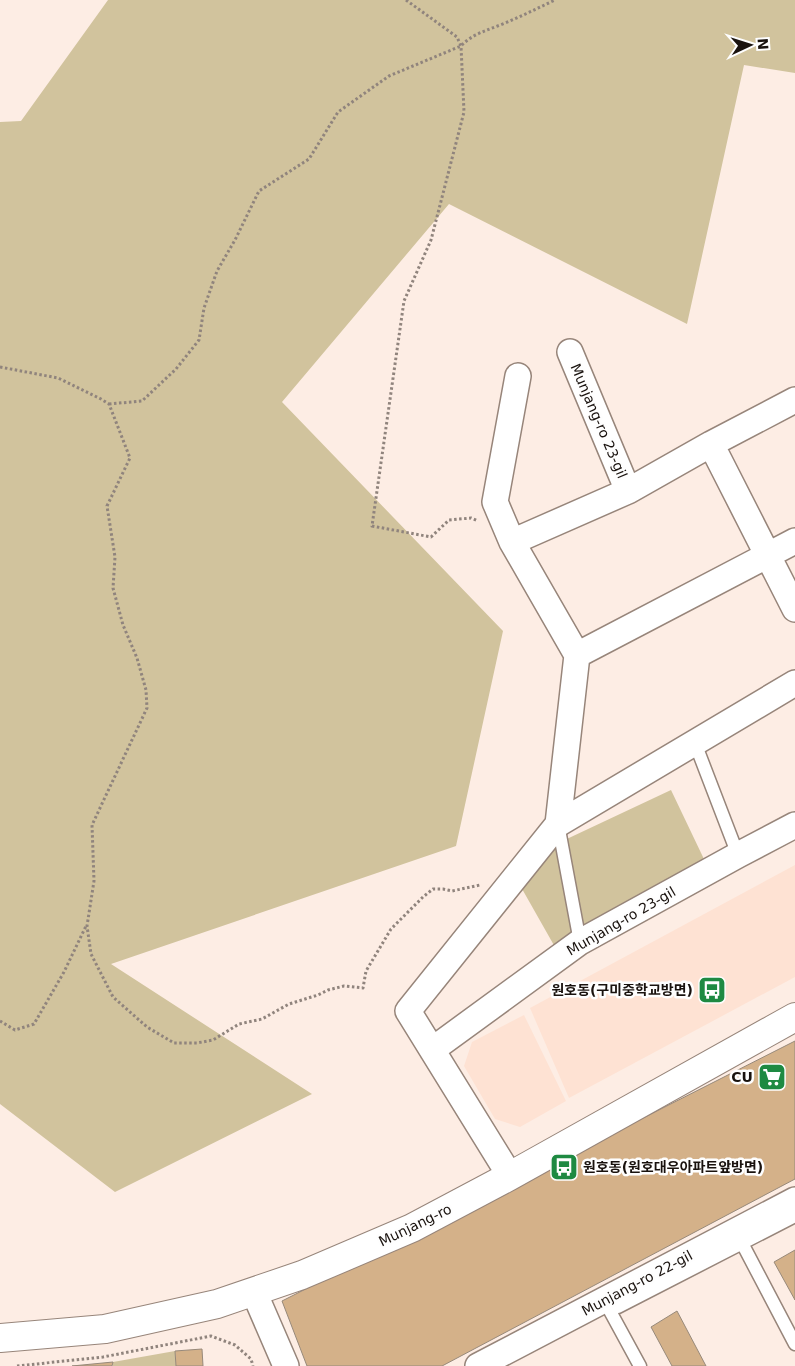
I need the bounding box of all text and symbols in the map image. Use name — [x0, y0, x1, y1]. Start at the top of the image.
north arrow — [725, 20, 775, 70]
text: N — [755, 38, 771, 50]
street label: Munjang-ro 23-gil — [568, 361, 630, 481]
street label: Munjang-ro 23-gil — [564, 883, 678, 959]
bus stop icon: 원호동(구미중학교방면) — [697, 975, 727, 1005]
place label: 원호동(구미중학교방면) — [551, 982, 693, 998]
supermarket icon: CU — [757, 1062, 787, 1092]
place label: CU — [731, 1069, 753, 1085]
bus stop icon: 원호동(원호대우아파트앞방면) — [549, 1152, 579, 1182]
place label: 원호동(원호대우아파트앞방면) — [583, 1159, 763, 1175]
street label: Munjang-ro — [376, 1200, 454, 1250]
street label: Munjang-ro 22-gil — [579, 1247, 695, 1319]

